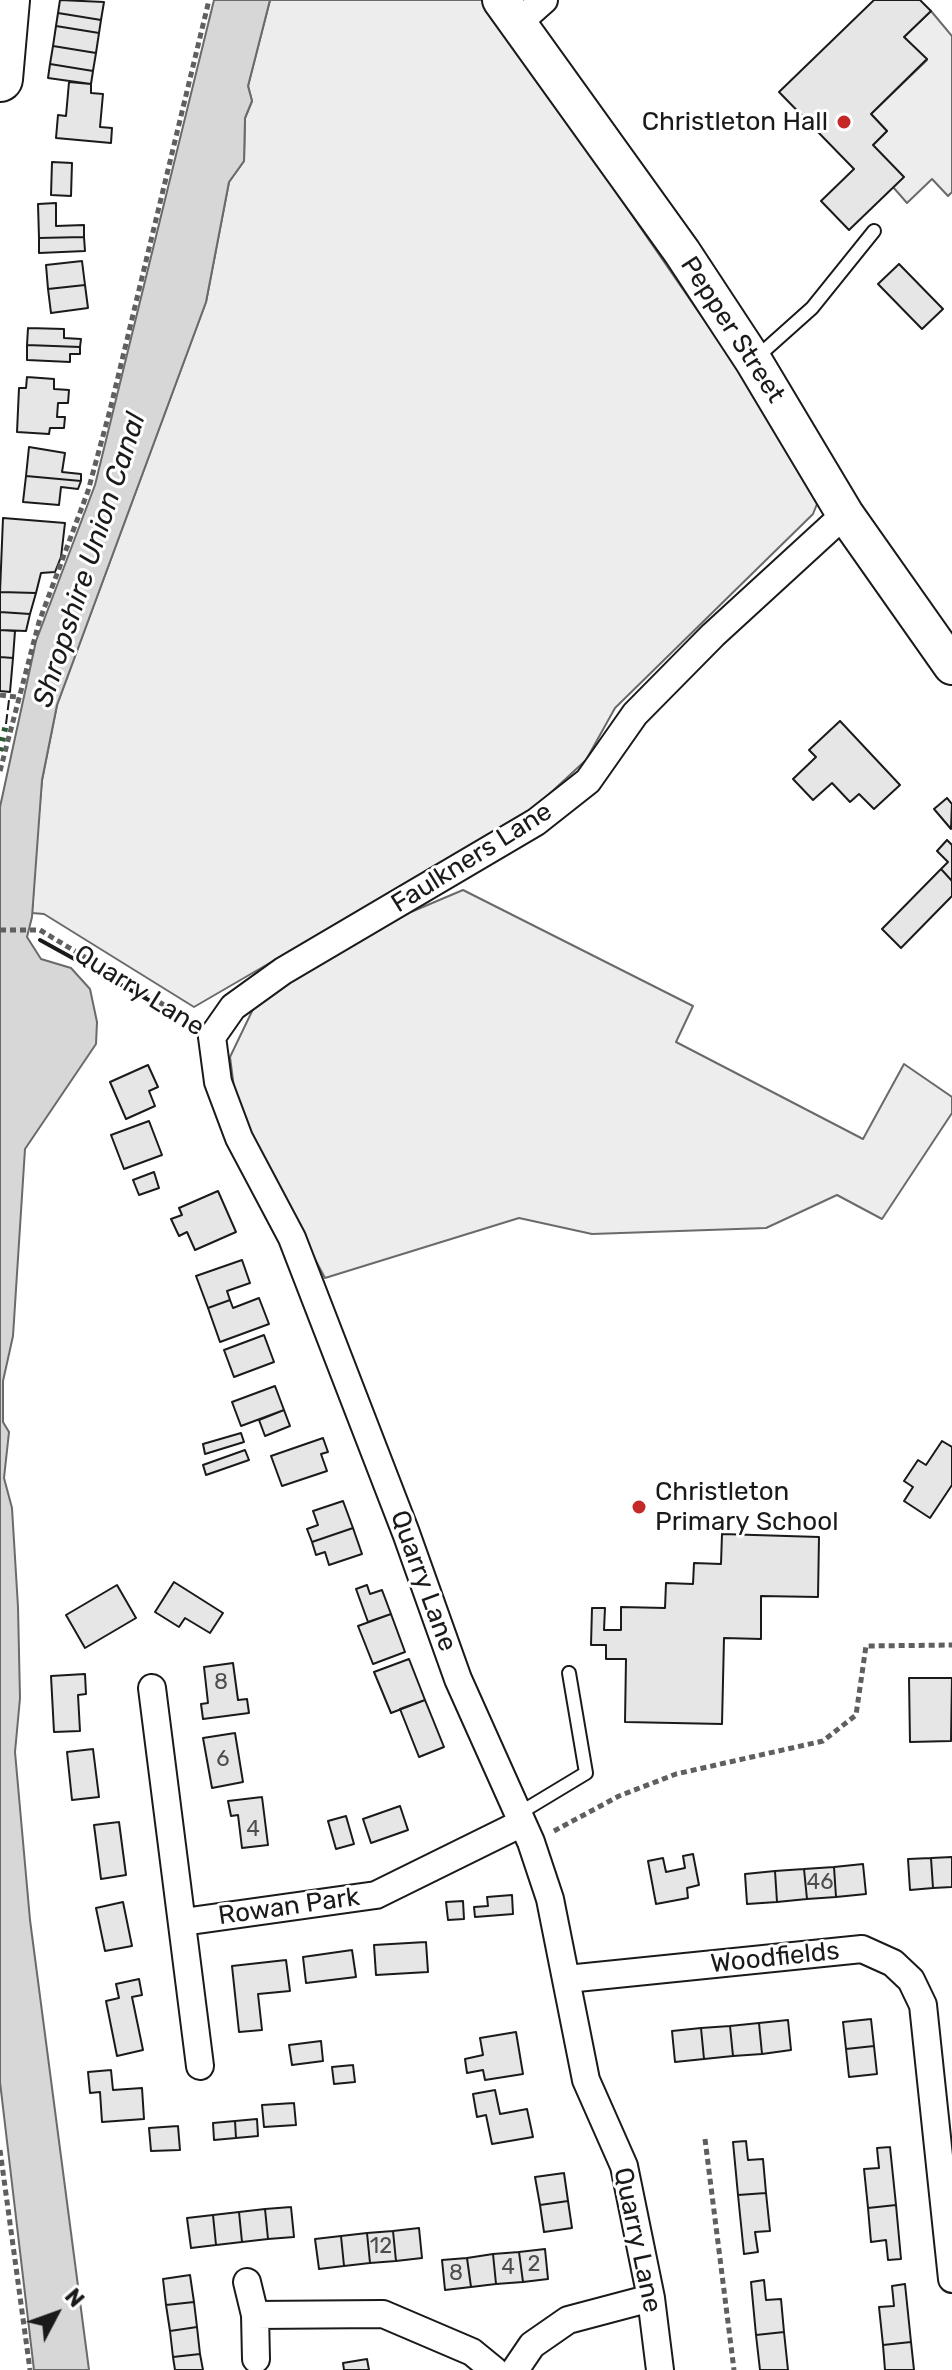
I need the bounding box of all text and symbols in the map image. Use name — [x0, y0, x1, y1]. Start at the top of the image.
place label: Christleton Hall — [642, 106, 828, 138]
marker: Christleton Hall — [835, 113, 853, 131]
street label: Pepper Street — [673, 251, 791, 409]
water label: Shropshire Union Canal — [27, 409, 153, 711]
street label: Faulkners Lane — [386, 796, 558, 920]
street label: Quarry Lane — [68, 939, 210, 1043]
place label: Christleton Primary School — [655, 1476, 838, 1538]
marker: Christleton Primary School — [630, 1498, 648, 1516]
street label: Quarry Lane — [383, 1506, 463, 1656]
house number: 8 — [214, 1670, 228, 1696]
house number: 6 — [216, 1747, 230, 1773]
house number: 4 — [246, 1817, 260, 1843]
house number: 46 — [807, 1870, 833, 1896]
street label: Rowan Park — [216, 1882, 362, 1932]
street label: Woodfields — [709, 1936, 841, 1980]
street label: Quarry Lane — [606, 2165, 668, 2315]
house number: 12 — [370, 2234, 392, 2260]
house number: 2 — [528, 2252, 540, 2278]
house number: 4 — [501, 2255, 515, 2281]
house number: 8 — [449, 2261, 463, 2287]
north arrow — [16, 2274, 96, 2354]
text: N — [59, 2283, 90, 2313]

